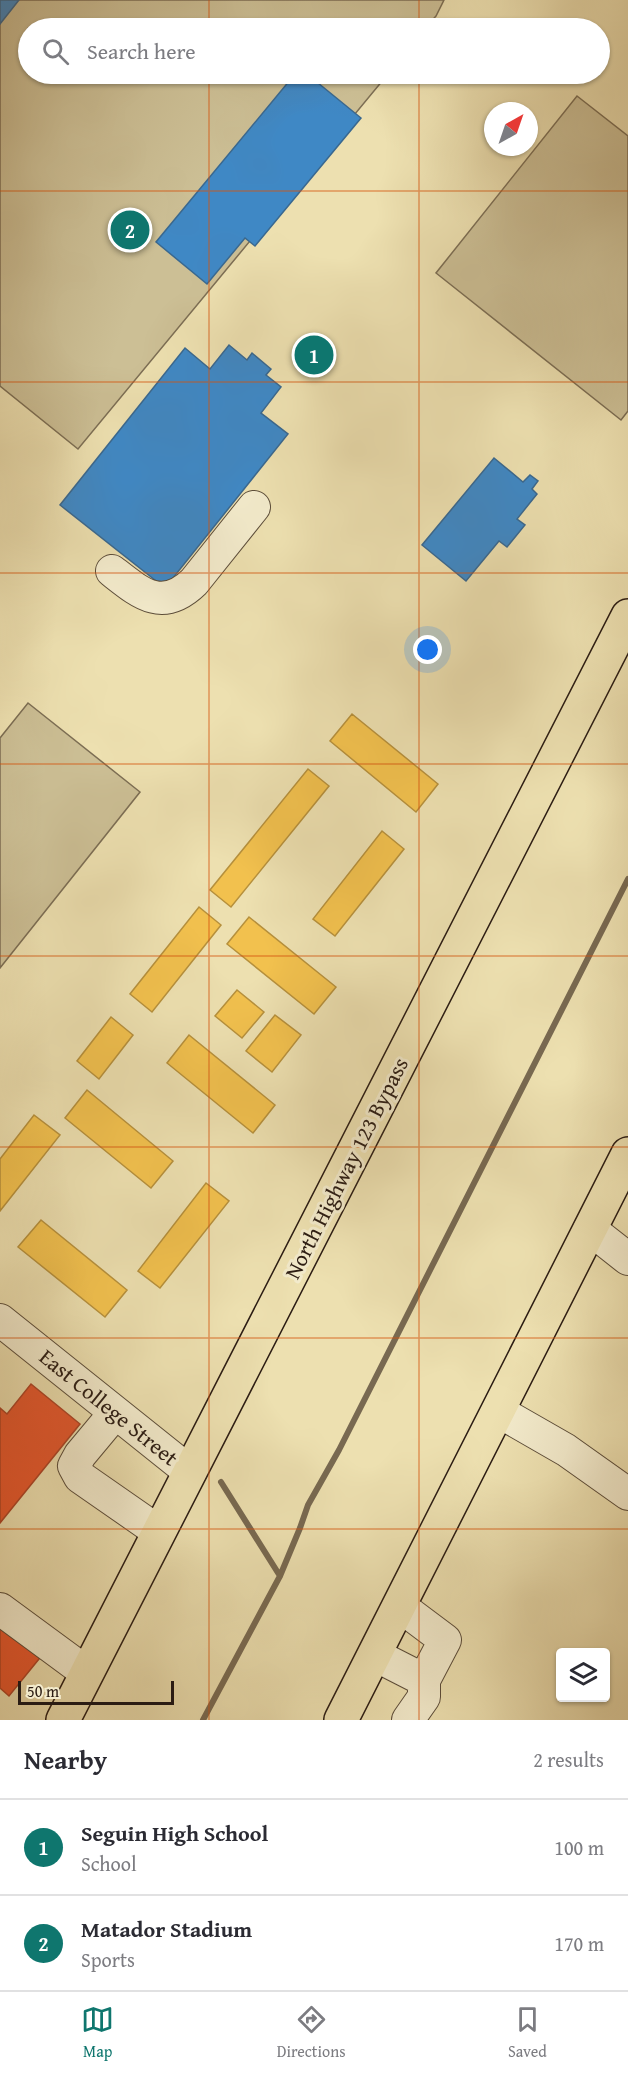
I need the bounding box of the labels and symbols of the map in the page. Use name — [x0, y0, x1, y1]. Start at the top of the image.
north arrow — [484, 102, 538, 156]
pin: 2 — [110, 208, 150, 252]
pin: 1 — [294, 332, 334, 378]
your location — [413, 635, 442, 664]
street label: North Highway 123 Bypass — [276, 1052, 416, 1284]
street label: East College Street — [33, 1341, 186, 1473]
scale bar — [18, 1678, 174, 1706]

